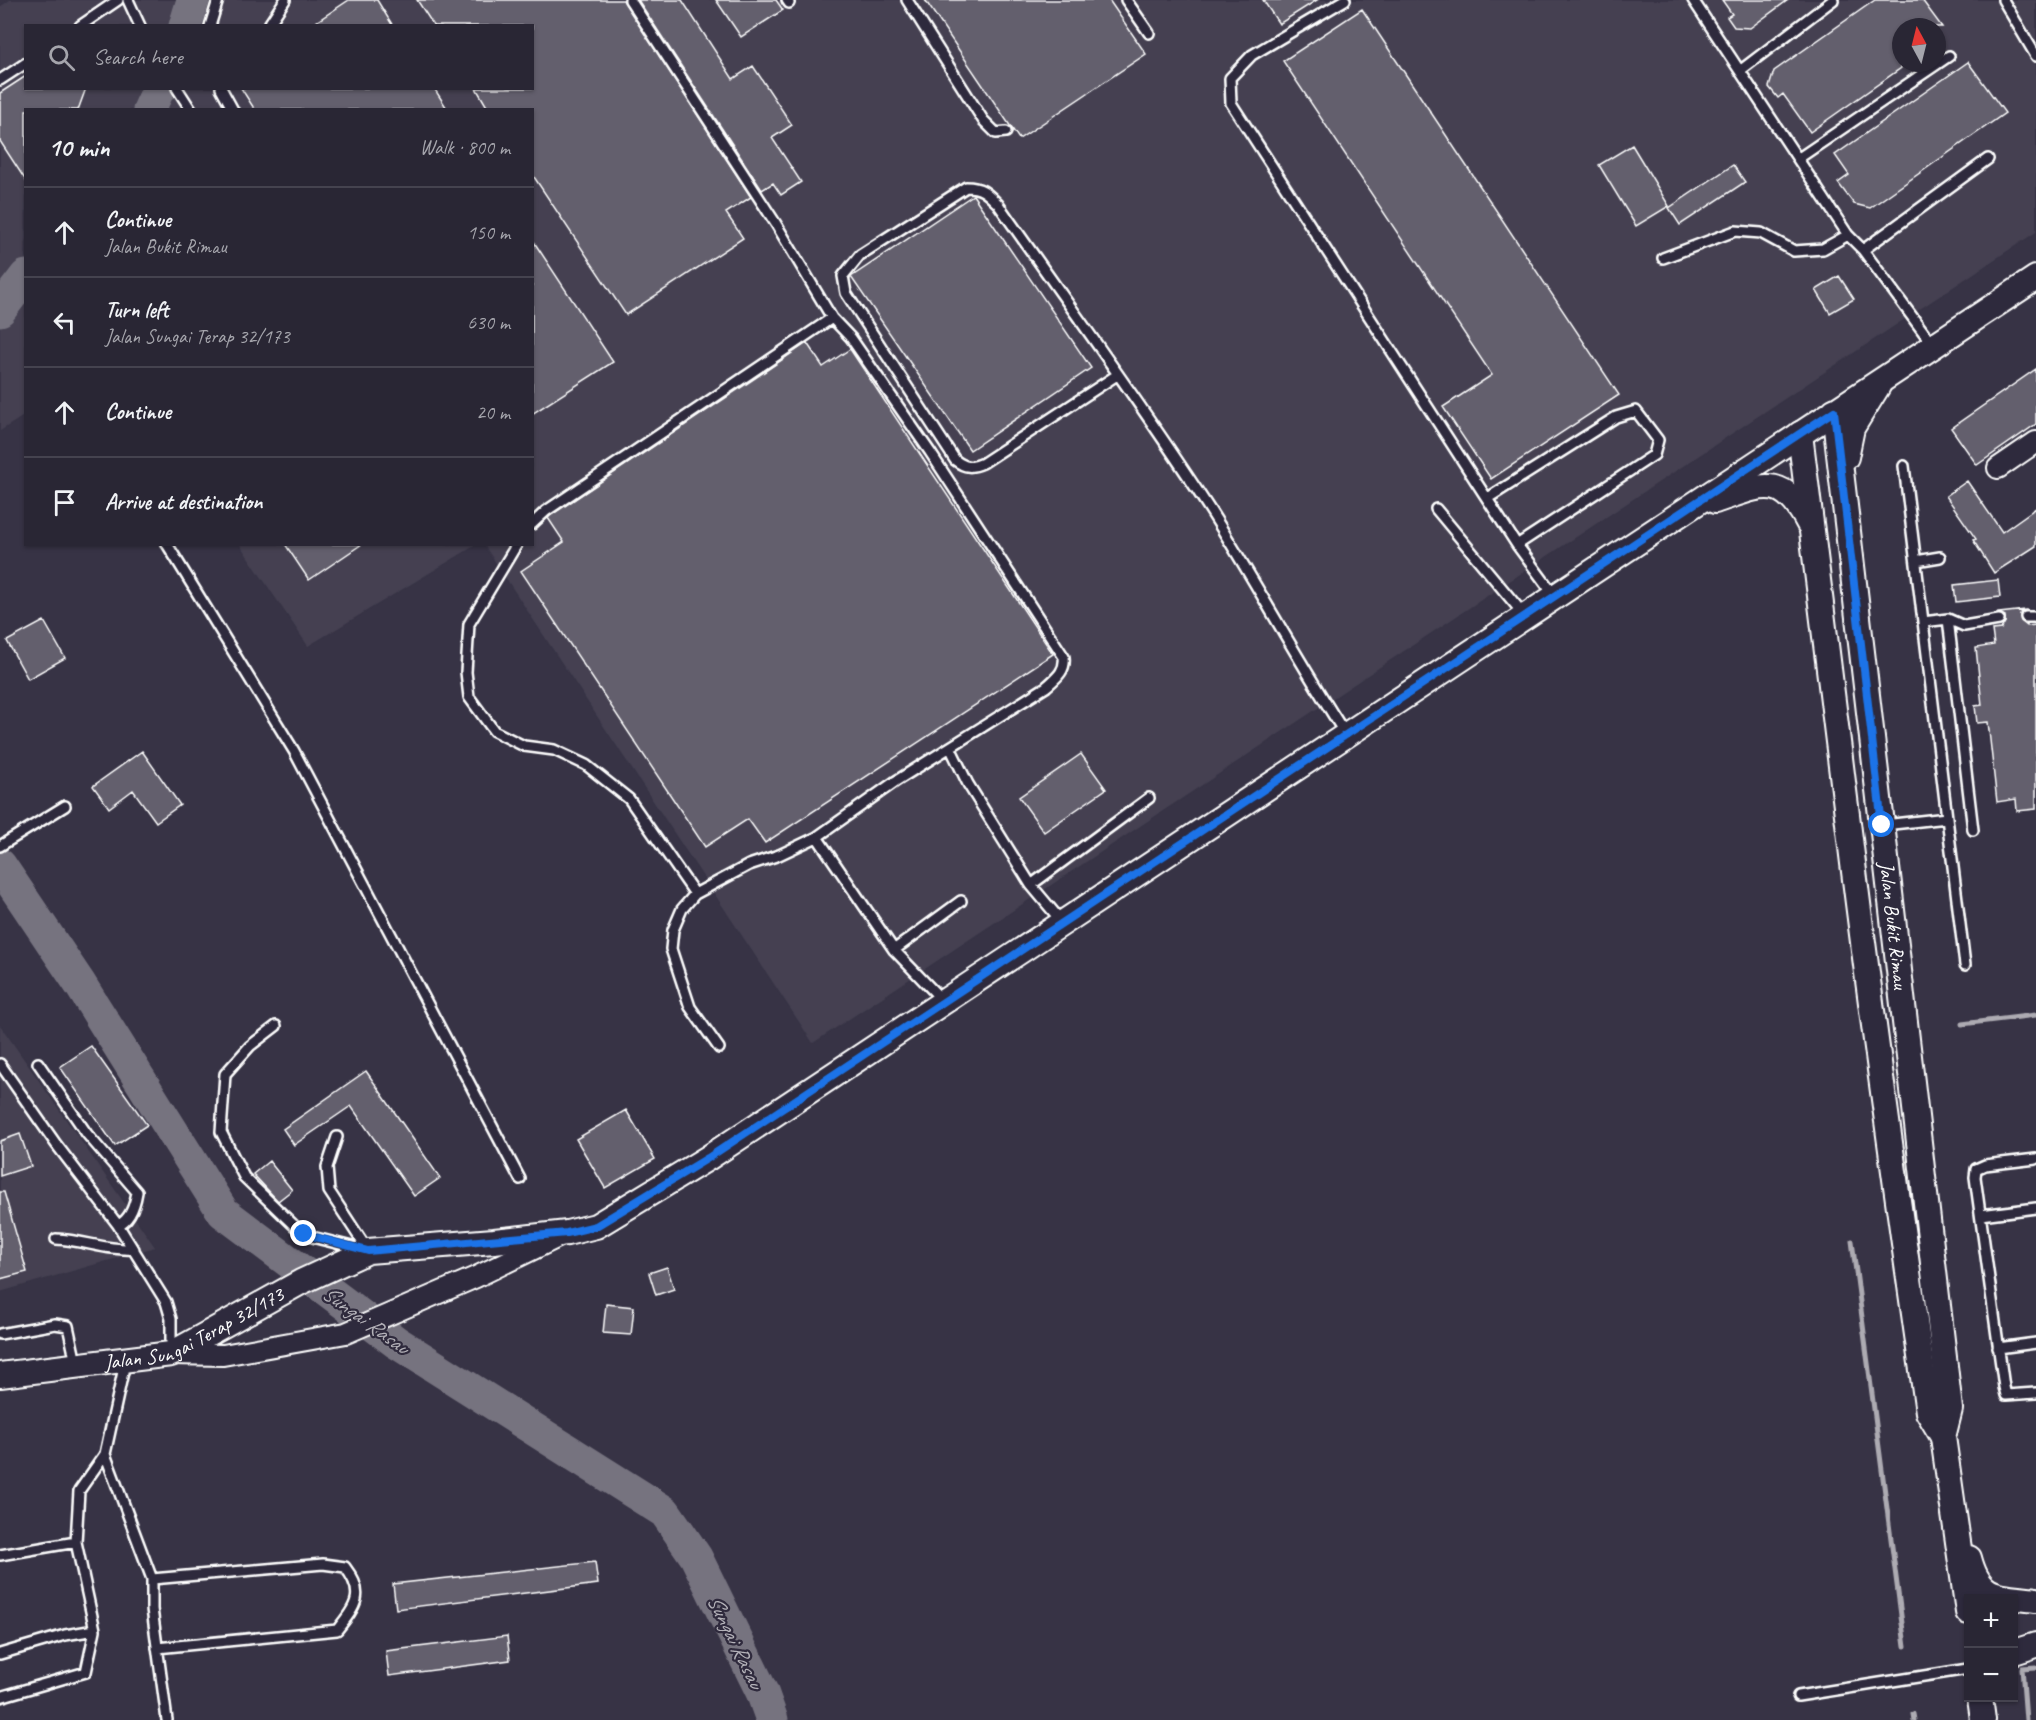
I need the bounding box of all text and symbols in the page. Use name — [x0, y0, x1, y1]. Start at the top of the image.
north arrow — [1892, 18, 1946, 72]
search box — [24, 24, 534, 90]
icon: search — [45, 41, 78, 74]
text: Search here — [93, 43, 183, 71]
text: 10 min — [48, 131, 110, 164]
text: Walk · 800 m — [420, 135, 510, 160]
text: Continue — [105, 206, 171, 234]
icon: ahead — [48, 216, 81, 249]
text: 150 m — [467, 220, 510, 245]
text: Jalan Bukit Rimau — [105, 234, 227, 259]
text: Turn left — [105, 296, 169, 324]
icon: left — [48, 306, 81, 339]
text: 630 m — [467, 310, 510, 335]
text: Jalan Sungai Terap 32/173 — [105, 324, 290, 349]
icon: ahead — [48, 396, 81, 429]
text: Continue — [105, 398, 171, 426]
text: 20 m — [476, 400, 510, 425]
icon: arrive — [48, 486, 81, 519]
text: Arrive at destination — [105, 488, 262, 516]
route start — [1868, 811, 1894, 837]
street label: Jalan Bukit Rimau — [1873, 860, 1914, 992]
route end — [290, 1220, 316, 1246]
water label: Sungai Rasau — [317, 1279, 416, 1362]
street label: Jalan Sungai Terap 32/173 — [102, 1280, 290, 1375]
water label: Sungai Rasau — [701, 1590, 771, 1695]
map controls — [1964, 1594, 2018, 1702]
button: + — [1964, 1594, 2018, 1648]
button: − — [1964, 1648, 2018, 1702]

